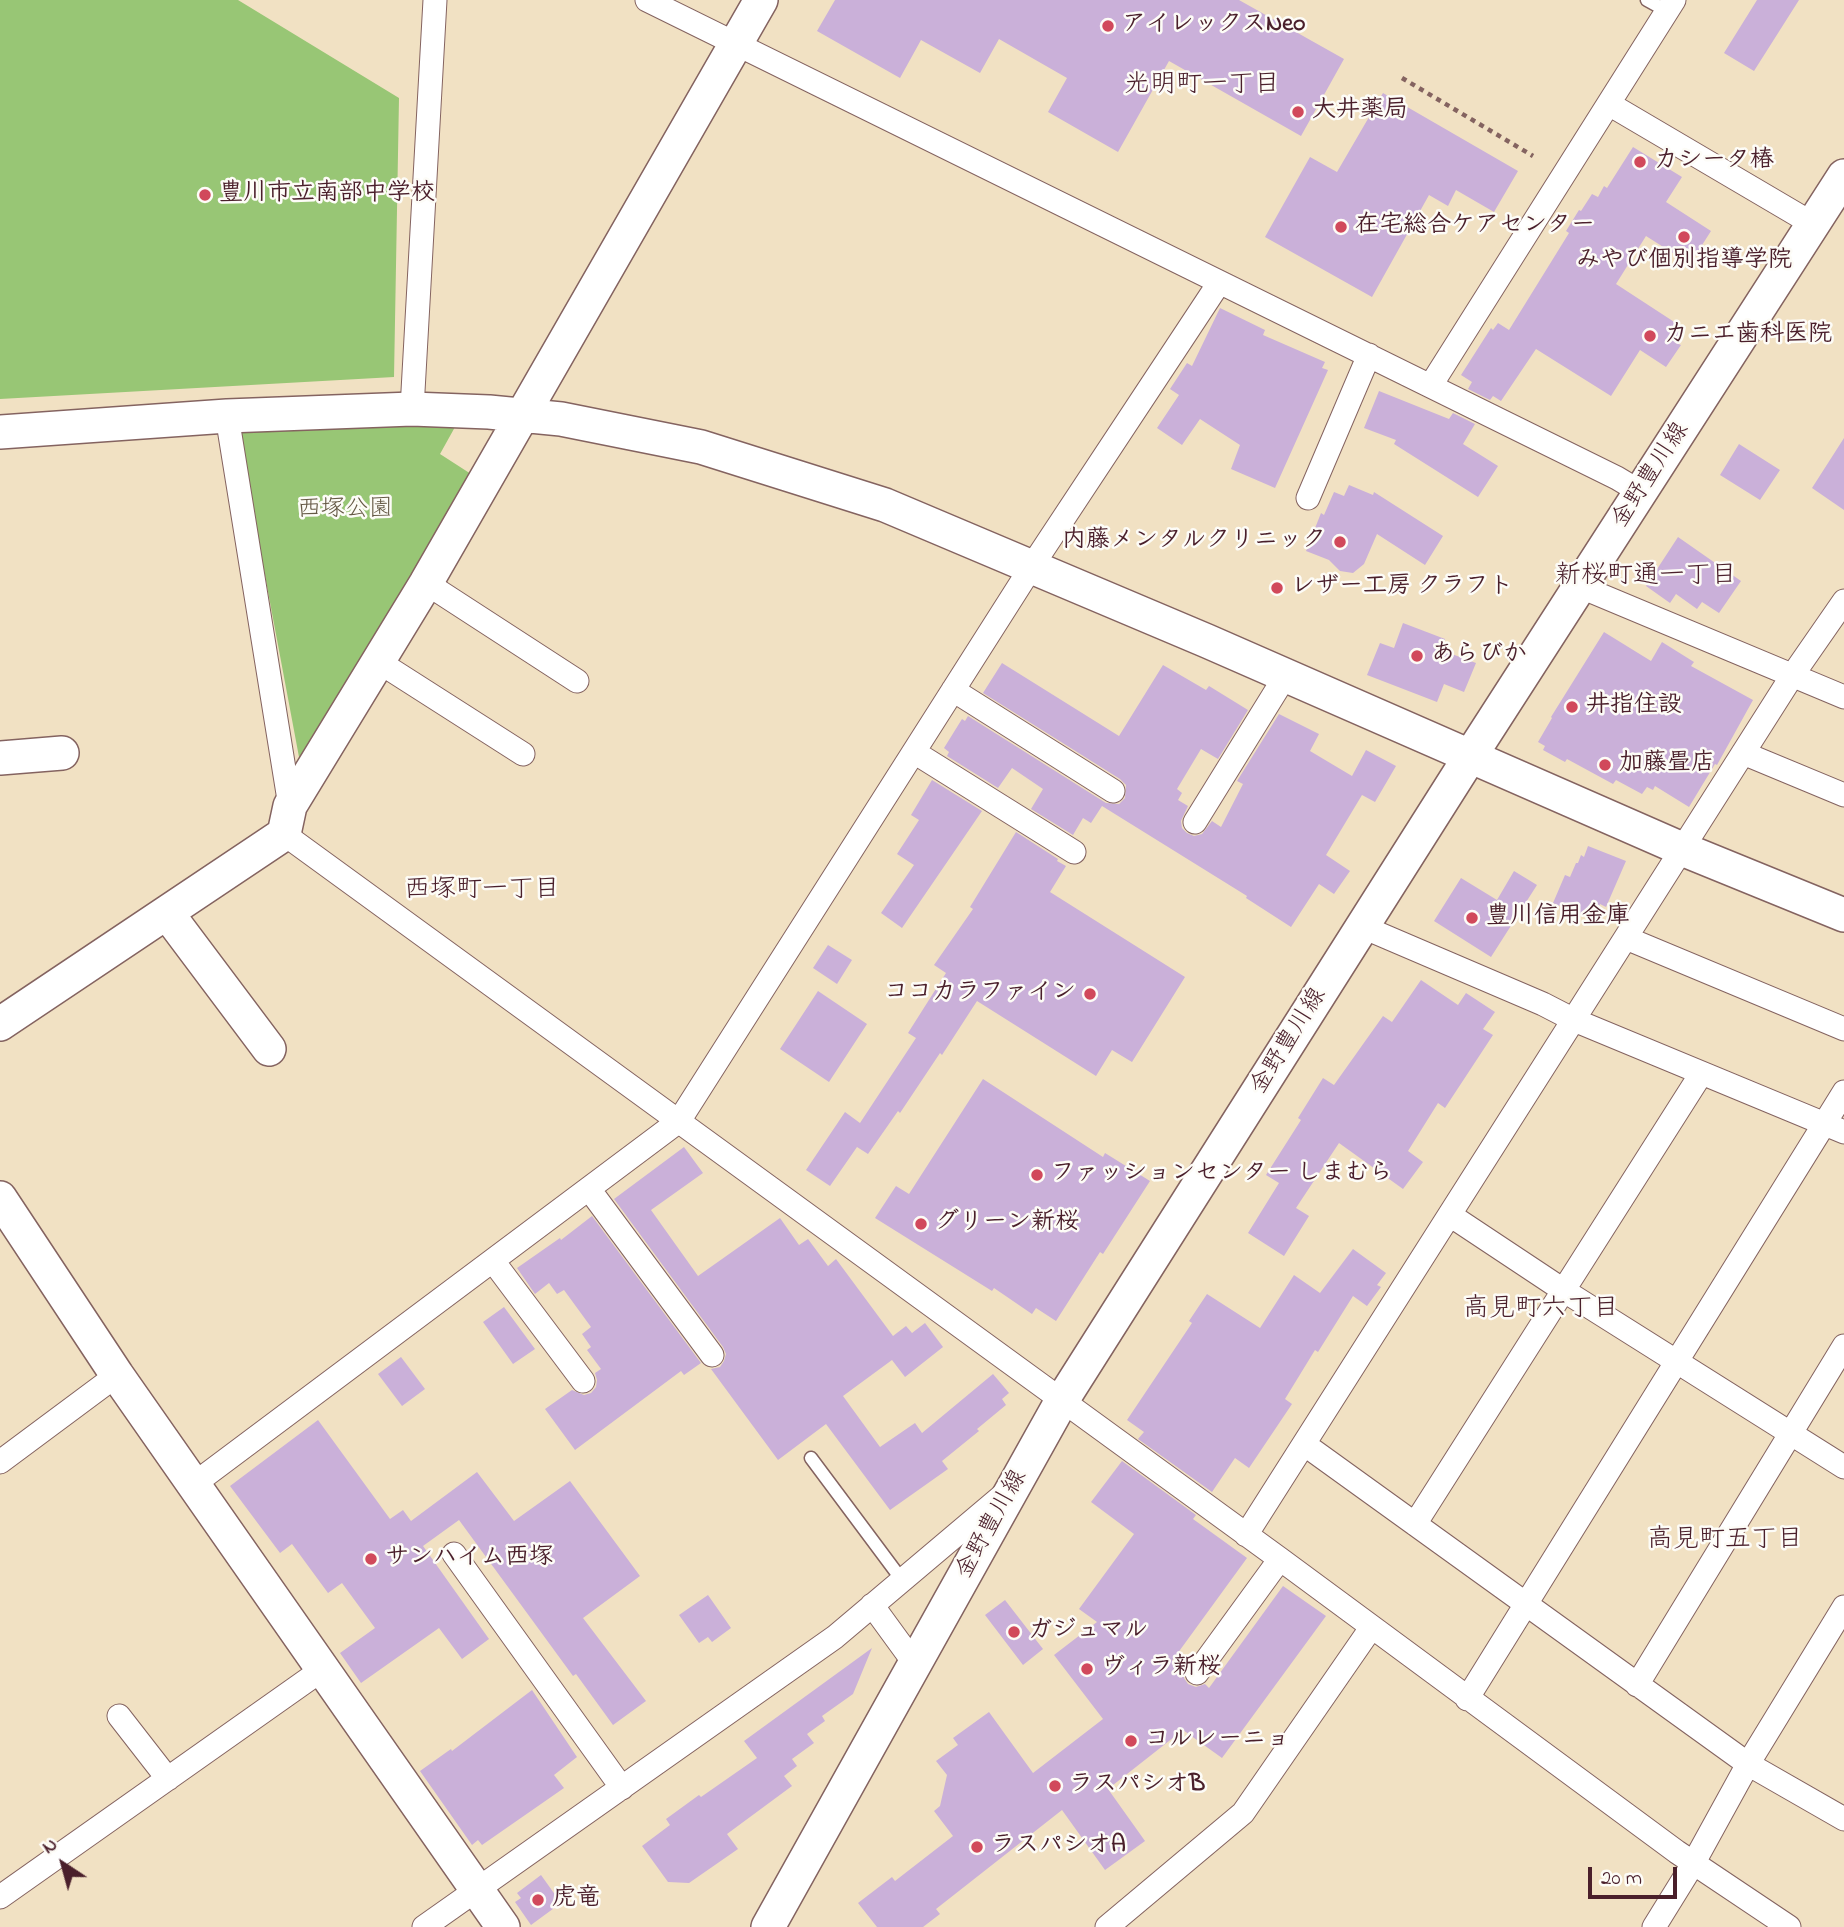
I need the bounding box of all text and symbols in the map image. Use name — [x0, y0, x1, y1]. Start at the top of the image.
place label: アイレックスNeo — [1122, 12, 1305, 40]
marker: アイレックスNeo — [1100, 18, 1116, 34]
district label: 光明町一丁目 — [1124, 71, 1280, 103]
place label: 大井薬局 — [1312, 98, 1408, 126]
marker: 大井薬局 — [1290, 104, 1306, 120]
place label: カシータ椿 — [1654, 148, 1774, 176]
marker: カシータ椿 — [1632, 154, 1648, 170]
place label: 豊川市立南部中学校 — [219, 181, 435, 209]
marker: 豊川市立南部中学校 — [197, 187, 213, 203]
place label: 在宅総合ケアセンター — [1355, 213, 1595, 241]
marker: 在宅総合ケアセンター — [1333, 219, 1349, 235]
marker: みやび個別指導学院 — [1676, 229, 1692, 245]
place label: みやび個別指導学院 — [1576, 248, 1792, 276]
place label: カニエ歯科医院 — [1664, 322, 1832, 350]
marker: カニエ歯科医院 — [1642, 328, 1658, 344]
street label: 金野豊川線 — [1607, 418, 1697, 534]
park label: 西塚公園 — [297, 497, 393, 525]
place label: 内藤メンタルクリニック — [1062, 528, 1326, 556]
marker: 内藤メンタルクリニック — [1332, 534, 1348, 550]
district label: 新桜町通一丁目 — [1555, 562, 1737, 594]
place label: レザー工房 クラフト — [1291, 574, 1513, 602]
marker: レザー工房 クラフト — [1269, 580, 1285, 596]
place label: あらびか — [1431, 642, 1527, 670]
marker: あらびか — [1409, 648, 1425, 664]
place label: 井指住設 — [1586, 693, 1682, 721]
marker: 井指住設 — [1564, 699, 1580, 715]
place label: 加藤畳店 — [1619, 751, 1715, 779]
marker: 加藤畳店 — [1597, 757, 1613, 773]
district label: 西塚町一丁目 — [404, 876, 560, 908]
place label: 豊川信用金庫 — [1486, 904, 1630, 932]
marker: 豊川信用金庫 — [1464, 910, 1480, 926]
place label: ココカラファイン — [884, 980, 1076, 1008]
street label: 金野豊川線 — [1246, 983, 1334, 1101]
marker: ココカラファイン — [1082, 986, 1098, 1002]
place label: ファッションセンター しまむら — [1051, 1161, 1393, 1189]
marker: ファッションセンター しまむら — [1029, 1167, 1045, 1183]
place label: グリーン新桜 — [935, 1210, 1079, 1238]
marker: グリーン新桜 — [913, 1216, 929, 1232]
district label: 高見町六丁目 — [1463, 1295, 1619, 1327]
street label: 金野豊川線 — [951, 1466, 1035, 1584]
district label: 高見町五丁目 — [1647, 1526, 1803, 1558]
place label: サンハイム西塚 — [385, 1545, 553, 1573]
marker: サンハイム西塚 — [363, 1551, 379, 1567]
place label: ガジュマル — [1028, 1618, 1148, 1646]
marker: ガジュマル — [1006, 1624, 1022, 1640]
place label: ヴィラ新桜 — [1101, 1655, 1221, 1683]
marker: ヴィラ新桜 — [1079, 1661, 1095, 1677]
place label: コルレーニョ — [1145, 1727, 1290, 1755]
marker: コルレーニョ — [1123, 1733, 1139, 1749]
place label: ラスパシオB — [1069, 1772, 1205, 1800]
marker: ラスパシオB — [1047, 1778, 1063, 1794]
north arrow — [28, 1829, 98, 1899]
text: N — [37, 1832, 63, 1861]
place label: ラスパシオA — [991, 1833, 1126, 1861]
marker: ラスパシオA — [969, 1839, 985, 1855]
scale bar — [1592, 1854, 1681, 1898]
text: 20 m — [1601, 1864, 1642, 1894]
place label: 虎竜 — [552, 1886, 600, 1914]
marker: 虎竜 — [530, 1892, 546, 1908]

